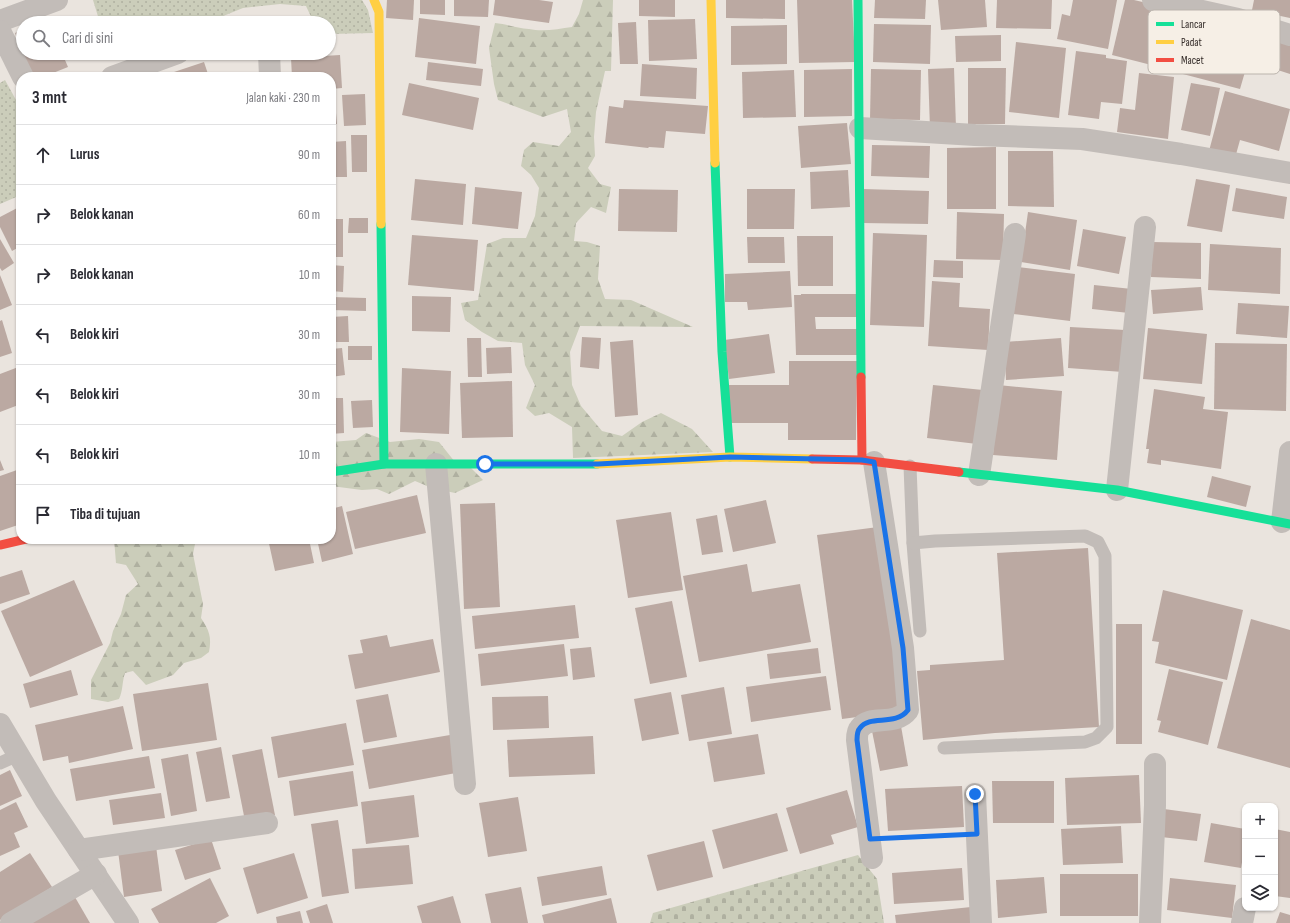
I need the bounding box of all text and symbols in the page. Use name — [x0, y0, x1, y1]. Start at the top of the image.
legend — [1148, 10, 1280, 74]
search box — [16, 16, 336, 60]
text: Lancar — [1181, 18, 1206, 31]
icon: search — [30, 27, 52, 49]
text: Cari di sini — [62, 29, 113, 48]
text: Padat — [1181, 36, 1203, 49]
text: Macet — [1181, 54, 1205, 67]
text: 3 mnt — [32, 88, 67, 108]
text: Jalan kaki · 230 m — [246, 90, 320, 106]
icon: ahead — [32, 144, 54, 166]
text: Lurus — [70, 145, 99, 164]
text: 90 m — [298, 147, 320, 163]
icon: right — [32, 204, 54, 226]
text: Belok kanan — [70, 205, 134, 224]
text: 60 m — [298, 207, 320, 223]
icon: right — [32, 264, 54, 286]
text: Belok kanan — [70, 265, 134, 284]
text: 10 m — [299, 267, 320, 283]
icon: left — [32, 324, 54, 346]
text: Belok kiri — [70, 325, 119, 344]
text: 30 m — [298, 327, 320, 343]
icon: left — [32, 384, 54, 406]
text: Belok kiri — [70, 385, 119, 404]
text: 30 m — [298, 387, 320, 403]
icon: left — [32, 444, 54, 466]
text: Belok kiri — [70, 445, 119, 464]
text: 10 m — [299, 447, 320, 463]
route start — [476, 455, 494, 473]
icon: arrive — [32, 504, 54, 526]
text: Tiba di tujuan — [70, 505, 140, 524]
route end — [966, 785, 984, 803]
map controls — [1242, 803, 1278, 911]
button: + — [1242, 803, 1278, 839]
button: − — [1242, 839, 1278, 875]
button: layers — [1242, 875, 1278, 911]

